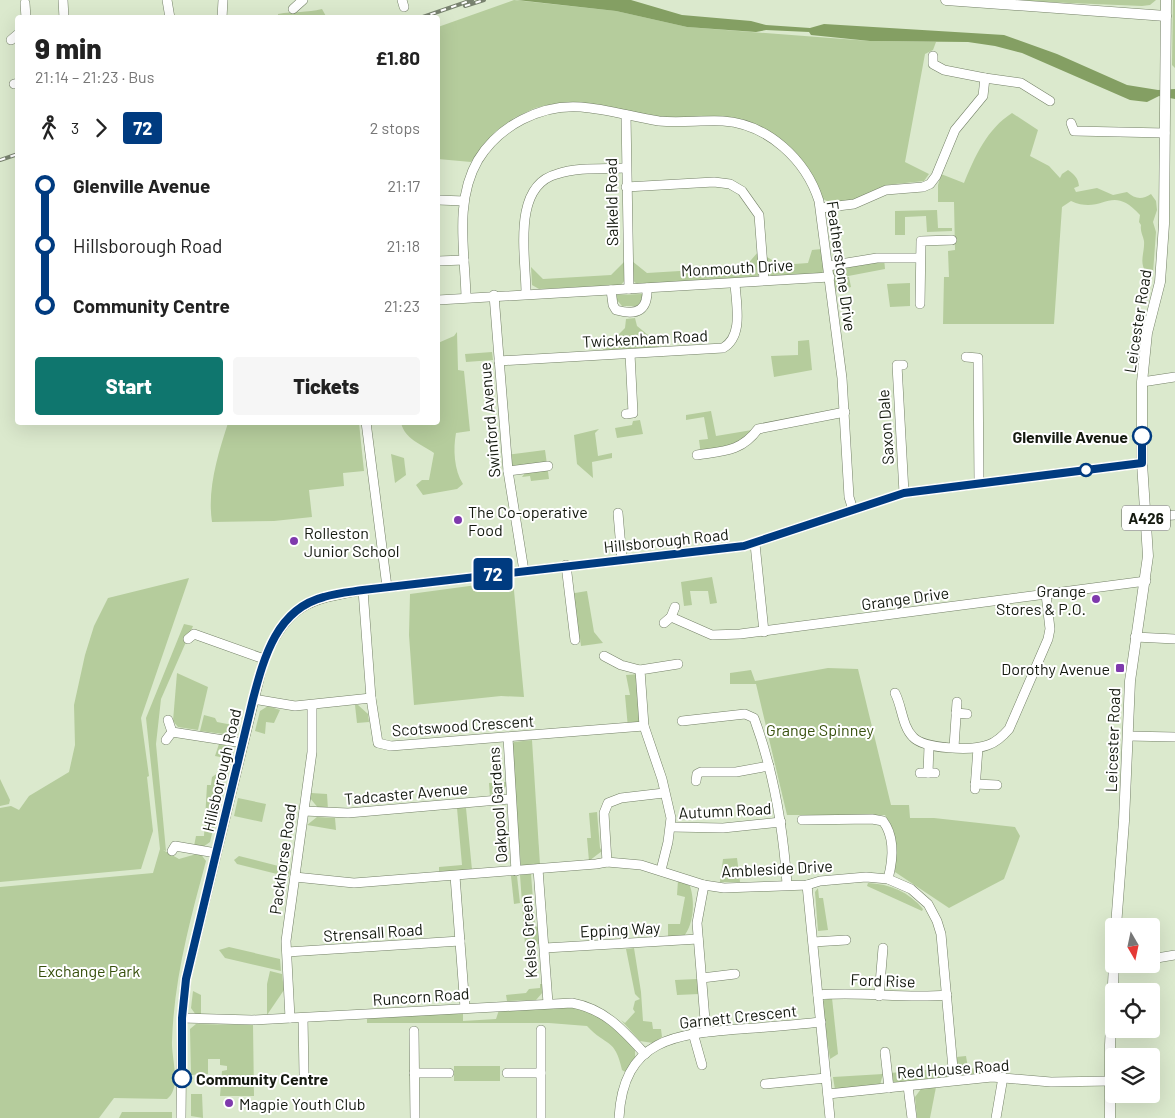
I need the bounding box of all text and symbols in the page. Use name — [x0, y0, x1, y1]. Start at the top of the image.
text: 9 min — [35, 31, 102, 65]
text: £1.80 — [375, 46, 420, 69]
text: 21:14 – 21:23 · Bus — [35, 67, 154, 86]
icon: walk — [35, 114, 63, 142]
icon: forward — [87, 114, 115, 142]
text: 72 — [133, 117, 152, 139]
text: 3 — [71, 118, 79, 137]
text: 2 stops — [370, 118, 420, 137]
street label: Salkeld Road — [601, 158, 621, 246]
text: Glenville Avenue — [73, 174, 210, 197]
text: 21:17 — [387, 176, 420, 195]
street label: Featherstone Drive — [823, 200, 861, 332]
text: Hillsborough Road — [73, 234, 222, 257]
text: 21:18 — [387, 236, 420, 255]
street label: Monmouth Drive — [680, 255, 794, 279]
street label: Leicester Road — [1119, 268, 1155, 374]
text: Community Centre — [73, 294, 230, 317]
text: 21:23 — [384, 296, 420, 315]
street label: Twickenham Road — [582, 325, 708, 351]
button: Start — [35, 357, 223, 415]
button: Tickets — [233, 357, 420, 415]
street label: Swinford Avenue — [474, 362, 504, 478]
street label: Saxon Dale — [873, 389, 897, 465]
marker: Glenville Avenue — [1132, 426, 1152, 446]
place label: Glenville Avenue — [1012, 427, 1128, 446]
unlabelled marker — [1079, 463, 1093, 477]
place label: The Co-operative Food — [468, 502, 588, 539]
road number: A426 — [1122, 506, 1170, 530]
marker: The Co-operative Food — [452, 514, 464, 526]
place label: Rolleston Junior School — [304, 523, 400, 560]
street label: Hillsborough Road — [602, 524, 730, 556]
marker: Rolleston Junior School — [288, 535, 300, 547]
line badge: 72 — [470, 558, 516, 590]
text: 72 — [483, 563, 503, 585]
place label: Grange Stores & P.O. — [996, 581, 1086, 618]
street label: Grange Drive — [860, 582, 950, 614]
marker: Grange Stores & P.O. — [1090, 593, 1102, 605]
place label: Dorothy Avenue — [1001, 659, 1110, 678]
marker: Dorothy Avenue — [1114, 662, 1126, 674]
street label: Leicester Road — [1101, 687, 1123, 793]
street label: Hillsborough Road — [198, 707, 244, 833]
street label: Scotswood Crescent — [391, 711, 535, 739]
park label: Grange Spinney — [766, 720, 875, 739]
street label: Oakpool Gardens — [483, 746, 511, 864]
street label: Tadcaster Avenue — [343, 778, 469, 808]
street label: Autumn Road — [678, 798, 772, 822]
street label: Packhorse Road — [265, 802, 299, 916]
street label: Ambleside Drive — [721, 856, 833, 880]
street label: Kelso Green — [516, 895, 540, 979]
street label: Epping Way — [579, 917, 661, 941]
north arrow — [1105, 918, 1160, 972]
map controls — [1105, 918, 1160, 1103]
street label: Strensall Road — [323, 919, 423, 945]
park label: Exchange Park — [38, 961, 140, 980]
street label: Ford Rise — [850, 969, 916, 991]
street label: Runcorn Road — [372, 983, 470, 1009]
button: locate — [1105, 983, 1160, 1038]
street label: Garnett Crescent — [678, 1000, 798, 1032]
button: layers — [1105, 1048, 1160, 1103]
street label: Red House Road — [896, 1055, 1010, 1081]
marker: Community Centre — [172, 1068, 192, 1088]
place label: Community Centre — [196, 1069, 328, 1088]
place label: Magpie Youth Club — [239, 1094, 366, 1113]
marker: Magpie Youth Club — [223, 1097, 235, 1109]

